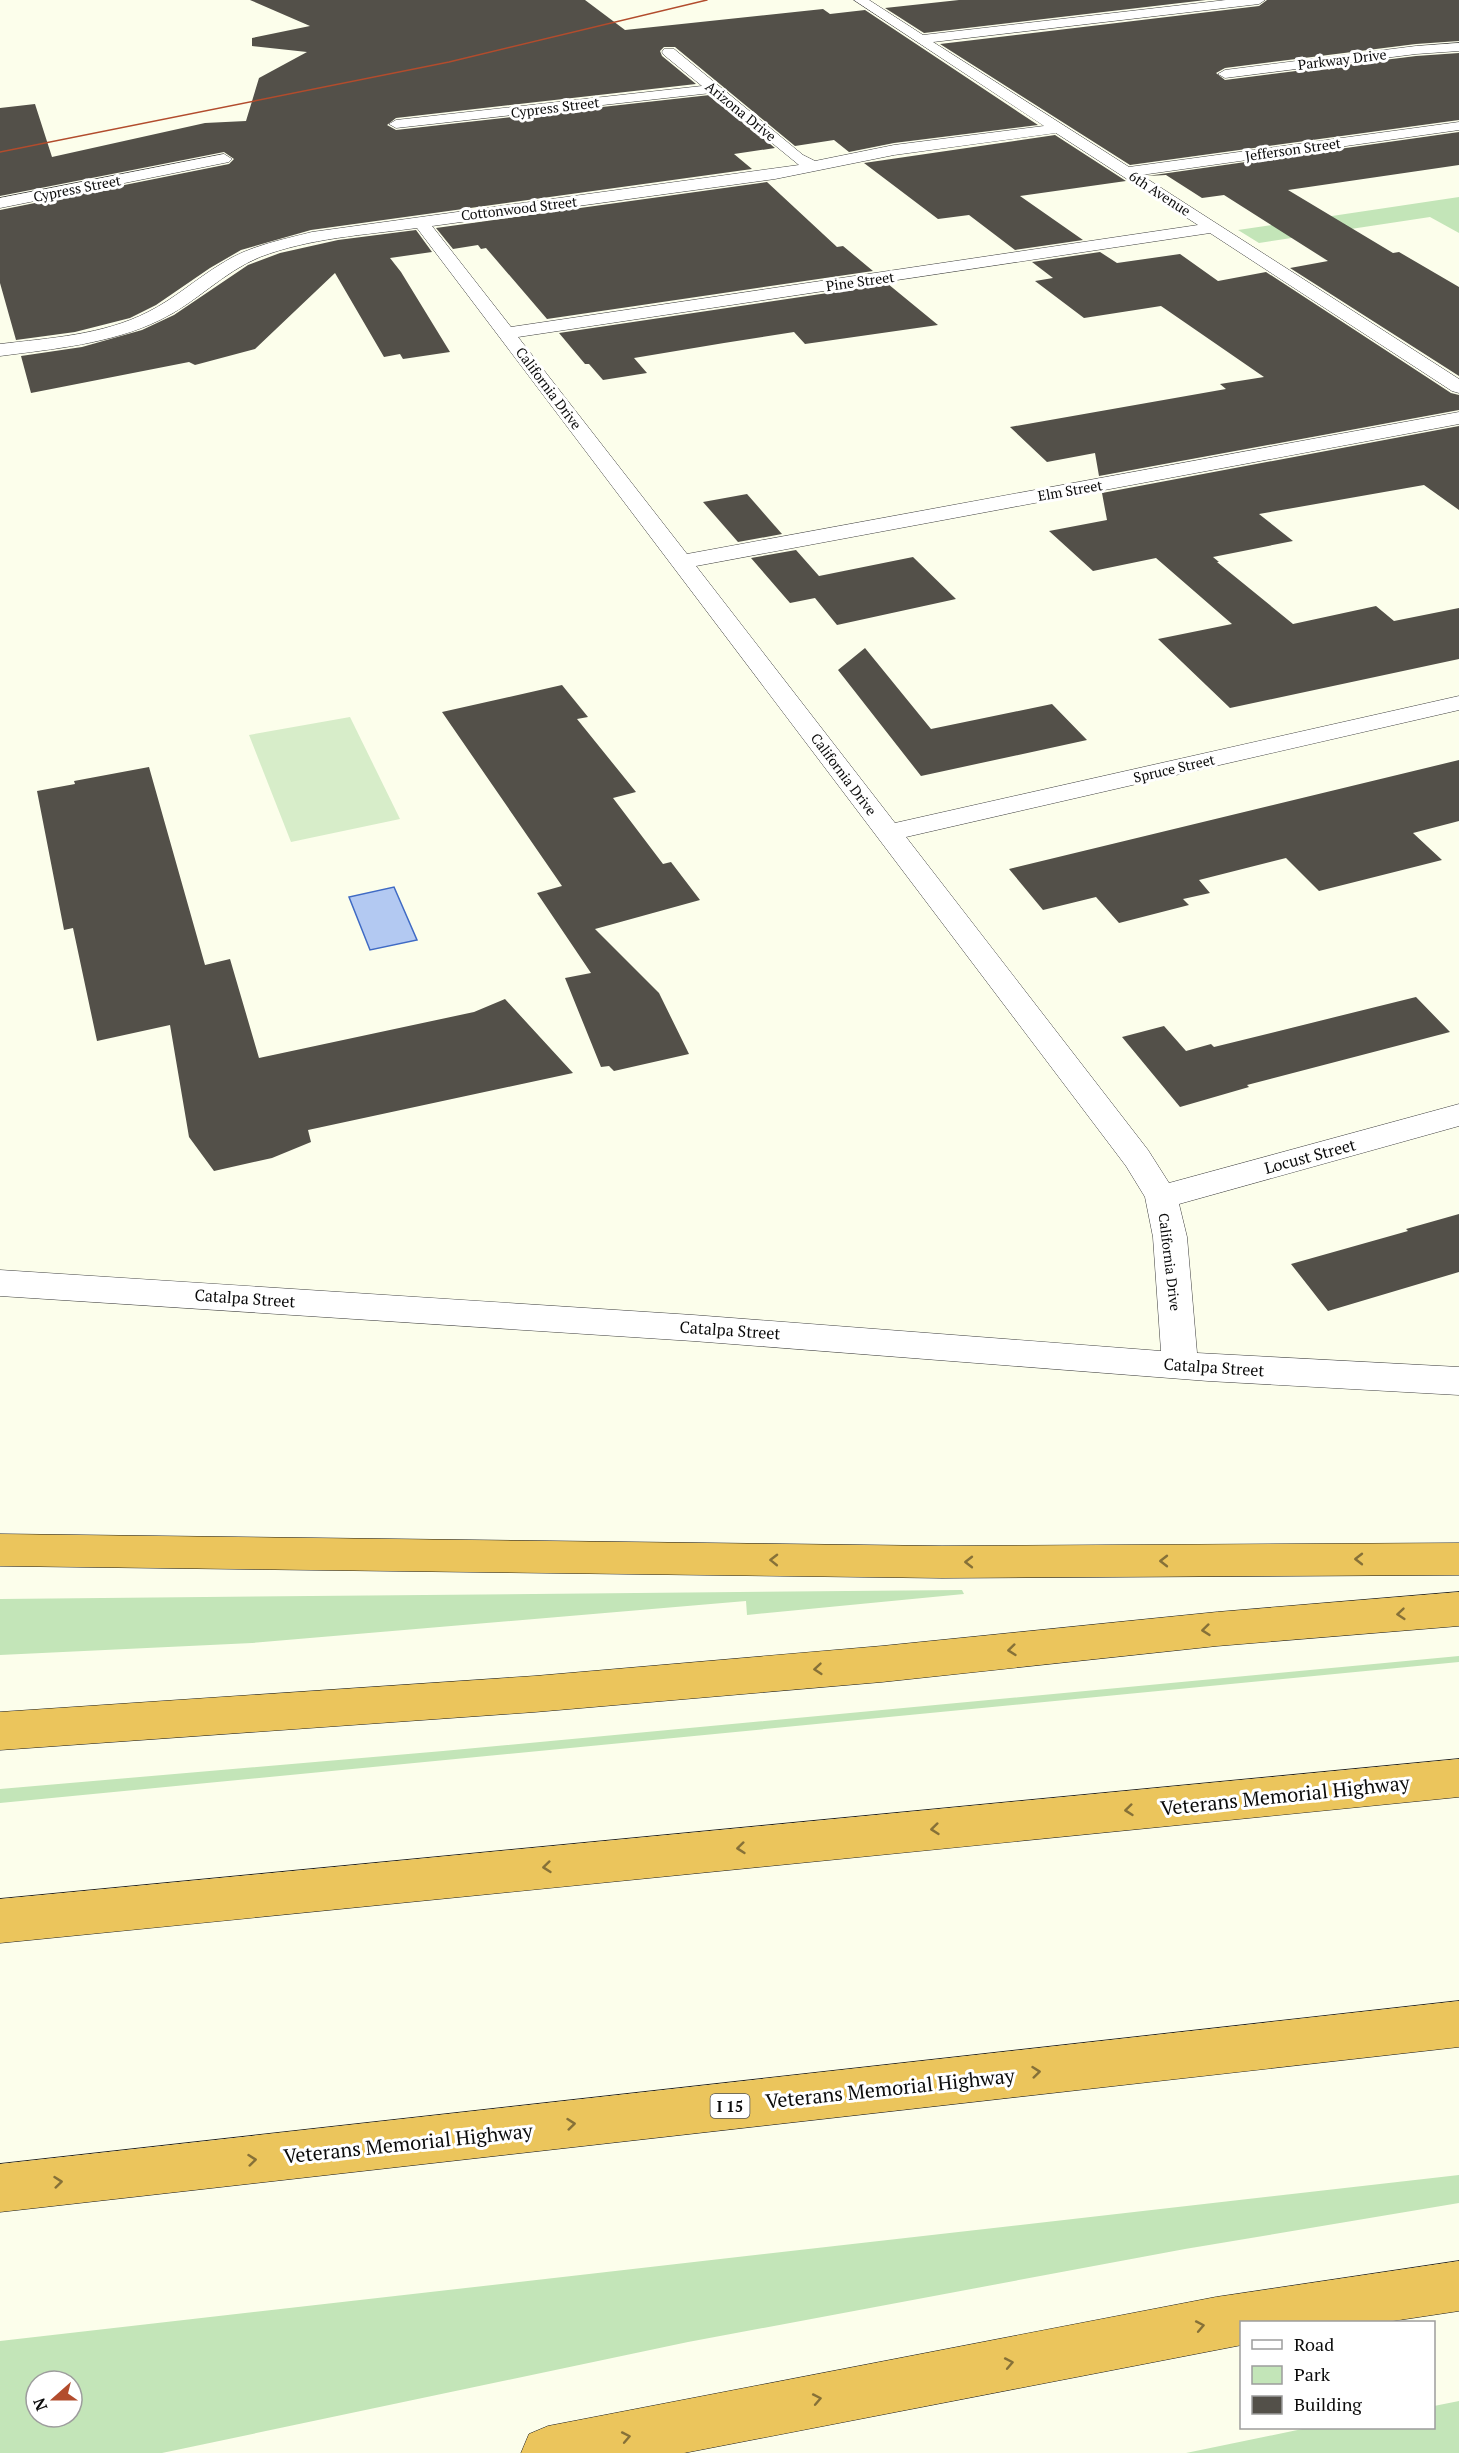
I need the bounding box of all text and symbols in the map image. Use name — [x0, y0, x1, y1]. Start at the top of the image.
street label: Parkway Drive — [1297, 44, 1387, 74]
street label: Arizona Drive — [702, 77, 780, 145]
street label: Cypress Street — [510, 92, 601, 122]
street label: Jefferson Street — [1244, 133, 1343, 165]
street label: 6th Avenue — [1126, 166, 1194, 220]
street label: Cypress Street — [32, 170, 123, 206]
street label: Cottonwood Street — [460, 191, 579, 225]
street label: Pine Street — [825, 267, 896, 295]
street label: California Drive — [512, 343, 586, 433]
street label: Elm Street — [1036, 475, 1105, 505]
street label: California Drive — [807, 729, 881, 819]
street label: Spruce Street — [1131, 749, 1217, 787]
street label: Locust Street — [1262, 1133, 1358, 1179]
street label: California Drive — [1155, 1212, 1185, 1312]
street label: Catalpa Street — [194, 1284, 296, 1312]
street label: Catalpa Street — [679, 1316, 781, 1344]
street label: Catalpa Street — [1163, 1353, 1265, 1381]
one-way arrow — [1354, 1553, 1363, 1566]
one-way arrow — [769, 1554, 778, 1566]
one-way arrow — [1159, 1555, 1168, 1567]
one-way arrow — [964, 1556, 973, 1568]
one-way arrow — [1396, 1607, 1405, 1620]
one-way arrow — [1202, 1623, 1211, 1636]
one-way arrow — [1008, 1643, 1017, 1656]
one-way arrow — [814, 1662, 823, 1675]
street label: Veterans Memorial Highway — [1159, 1768, 1412, 1822]
one-way arrow — [1125, 1803, 1134, 1816]
one-way arrow — [930, 1822, 940, 1835]
one-way arrow — [736, 1841, 745, 1854]
one-way arrow — [542, 1860, 551, 1873]
street label: Veterans Memorial Highway — [764, 2061, 1017, 2115]
one-way arrow — [1031, 2066, 1041, 2079]
road number: I 15 — [710, 2094, 750, 2118]
street label: Veterans Memorial Highway — [282, 2116, 535, 2170]
one-way arrow — [566, 2118, 575, 2131]
one-way arrow — [247, 2154, 256, 2167]
one-way arrow — [54, 2176, 63, 2189]
one-way arrow — [1195, 2320, 1205, 2333]
legend — [1240, 2321, 1435, 2429]
text: Road — [1294, 2332, 1334, 2356]
one-way arrow — [1003, 2357, 1013, 2370]
text: Park — [1294, 2362, 1331, 2386]
north arrow — [24, 2369, 84, 2429]
text: Building — [1294, 2392, 1362, 2416]
one-way arrow — [812, 2393, 822, 2406]
text: N — [28, 2395, 52, 2414]
one-way arrow — [621, 2431, 631, 2444]

